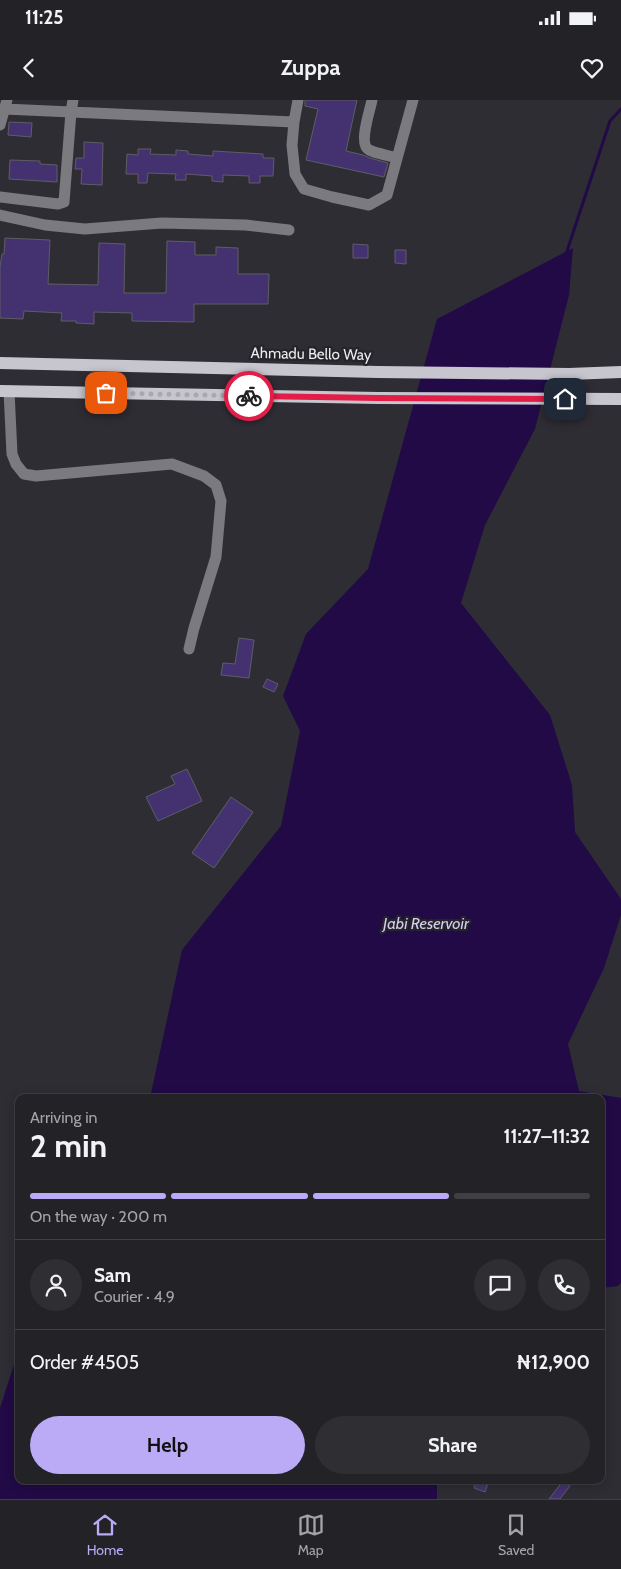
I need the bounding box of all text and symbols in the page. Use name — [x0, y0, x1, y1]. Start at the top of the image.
text: 11:25 — [25, 6, 64, 29]
icon: back — [15, 54, 43, 82]
text: Zuppa — [281, 54, 340, 81]
icon: heart — [578, 54, 606, 82]
street label: Ahmadu Bello Way — [251, 344, 372, 364]
courier — [224, 371, 274, 421]
pin — [85, 372, 127, 414]
pin — [544, 378, 586, 420]
icon: bag — [92, 379, 120, 407]
icon: bike — [235, 382, 263, 410]
icon: home — [551, 385, 579, 413]
water label: Jabi Reservoir — [381, 914, 470, 933]
text: Arriving in — [30, 1108, 97, 1127]
text: 11:27–11:32 — [504, 1125, 590, 1148]
text: 2 min — [30, 1126, 107, 1165]
text: On the way · 200 m — [30, 1207, 167, 1226]
button: person — [30, 1259, 82, 1311]
button: chat — [474, 1259, 526, 1311]
button: phone — [538, 1259, 590, 1311]
text: Sam — [94, 1264, 131, 1287]
text: Courier · 4.9 — [94, 1287, 175, 1306]
text: Order #4505 — [30, 1351, 139, 1374]
text: ₦12,900 — [516, 1351, 590, 1374]
button: Help — [30, 1416, 305, 1474]
button: Share — [315, 1416, 590, 1474]
tab: Home — [87, 1511, 123, 1559]
tab: Map — [297, 1511, 325, 1559]
tab: Saved — [498, 1511, 534, 1559]

